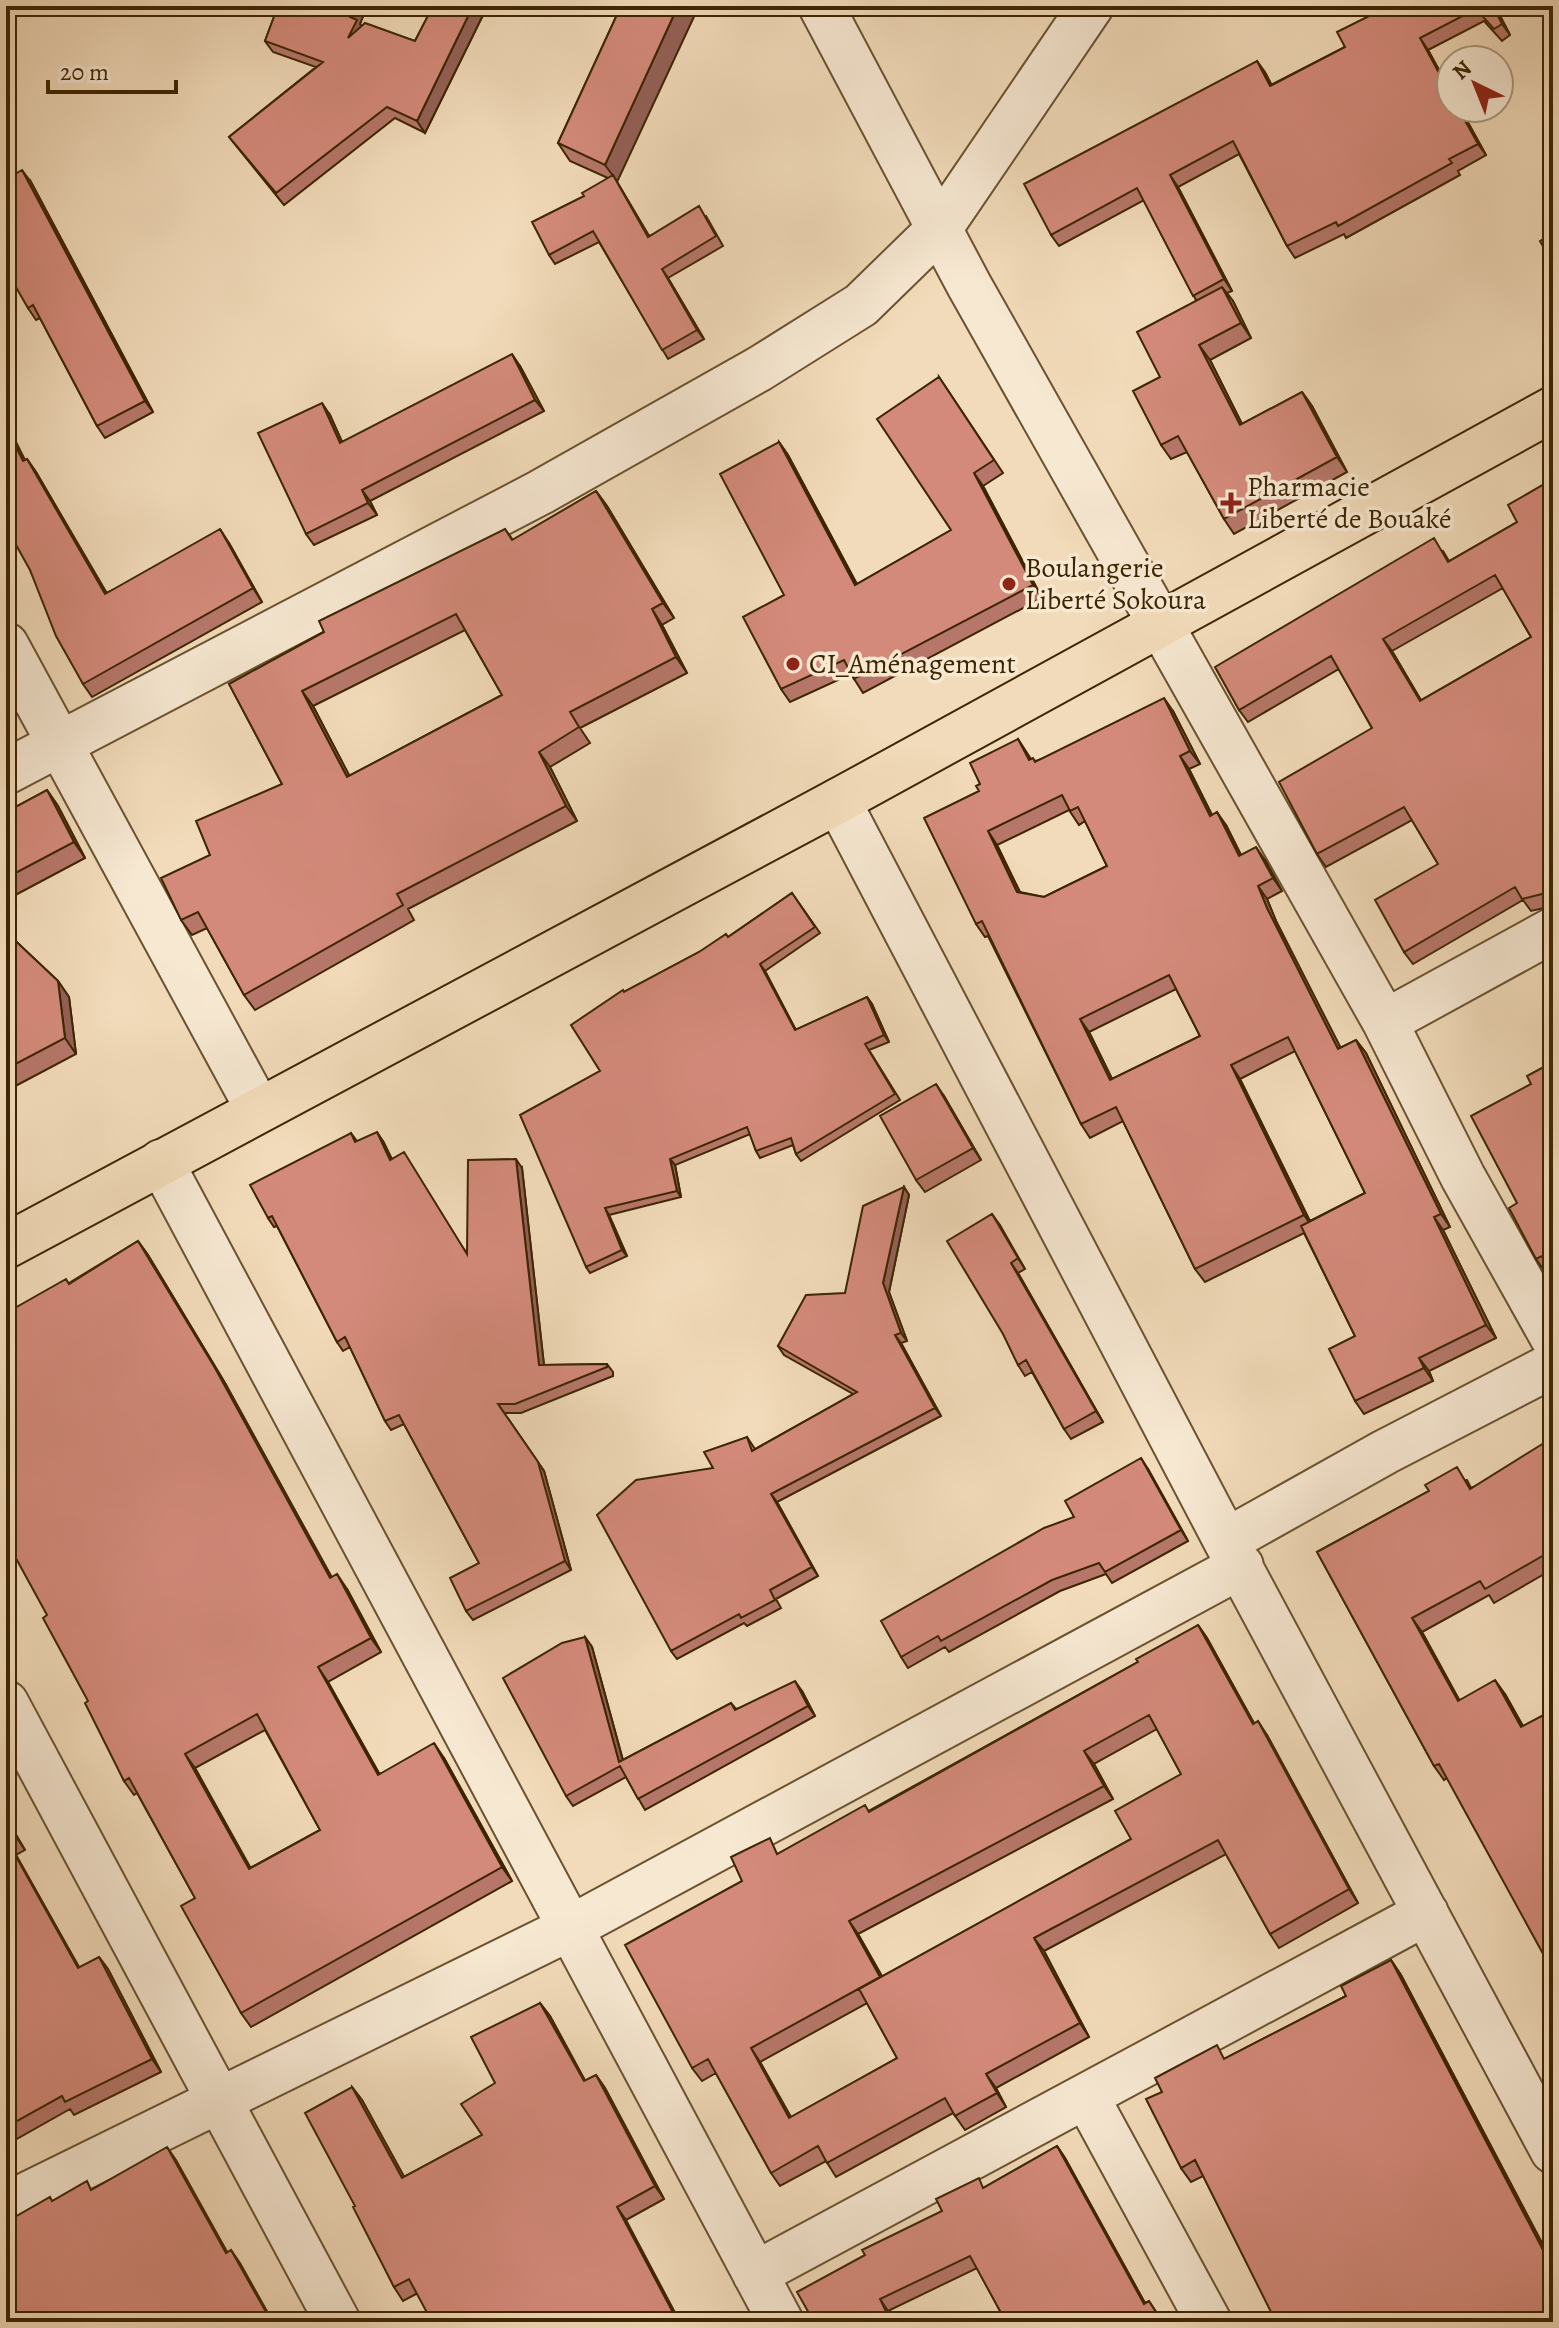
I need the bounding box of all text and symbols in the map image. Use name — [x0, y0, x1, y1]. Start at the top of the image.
scale bar — [48, 44, 176, 94]
north arrow — [1435, 44, 1515, 124]
text: N — [1446, 54, 1478, 87]
text: 20 m — [60, 56, 109, 88]
place label: Pharmacie Liberté de Bouaké — [1247, 468, 1452, 538]
marker: Pharmacie Liberté de Bouaké — [1222, 494, 1240, 512]
place label: Boulangerie Liberté Sokoura — [1025, 549, 1206, 619]
marker: Boulangerie Liberté Sokoura — [1000, 575, 1018, 593]
place label: CI_Aménagement — [809, 645, 1016, 683]
marker: CI_Aménagement — [784, 655, 802, 673]

